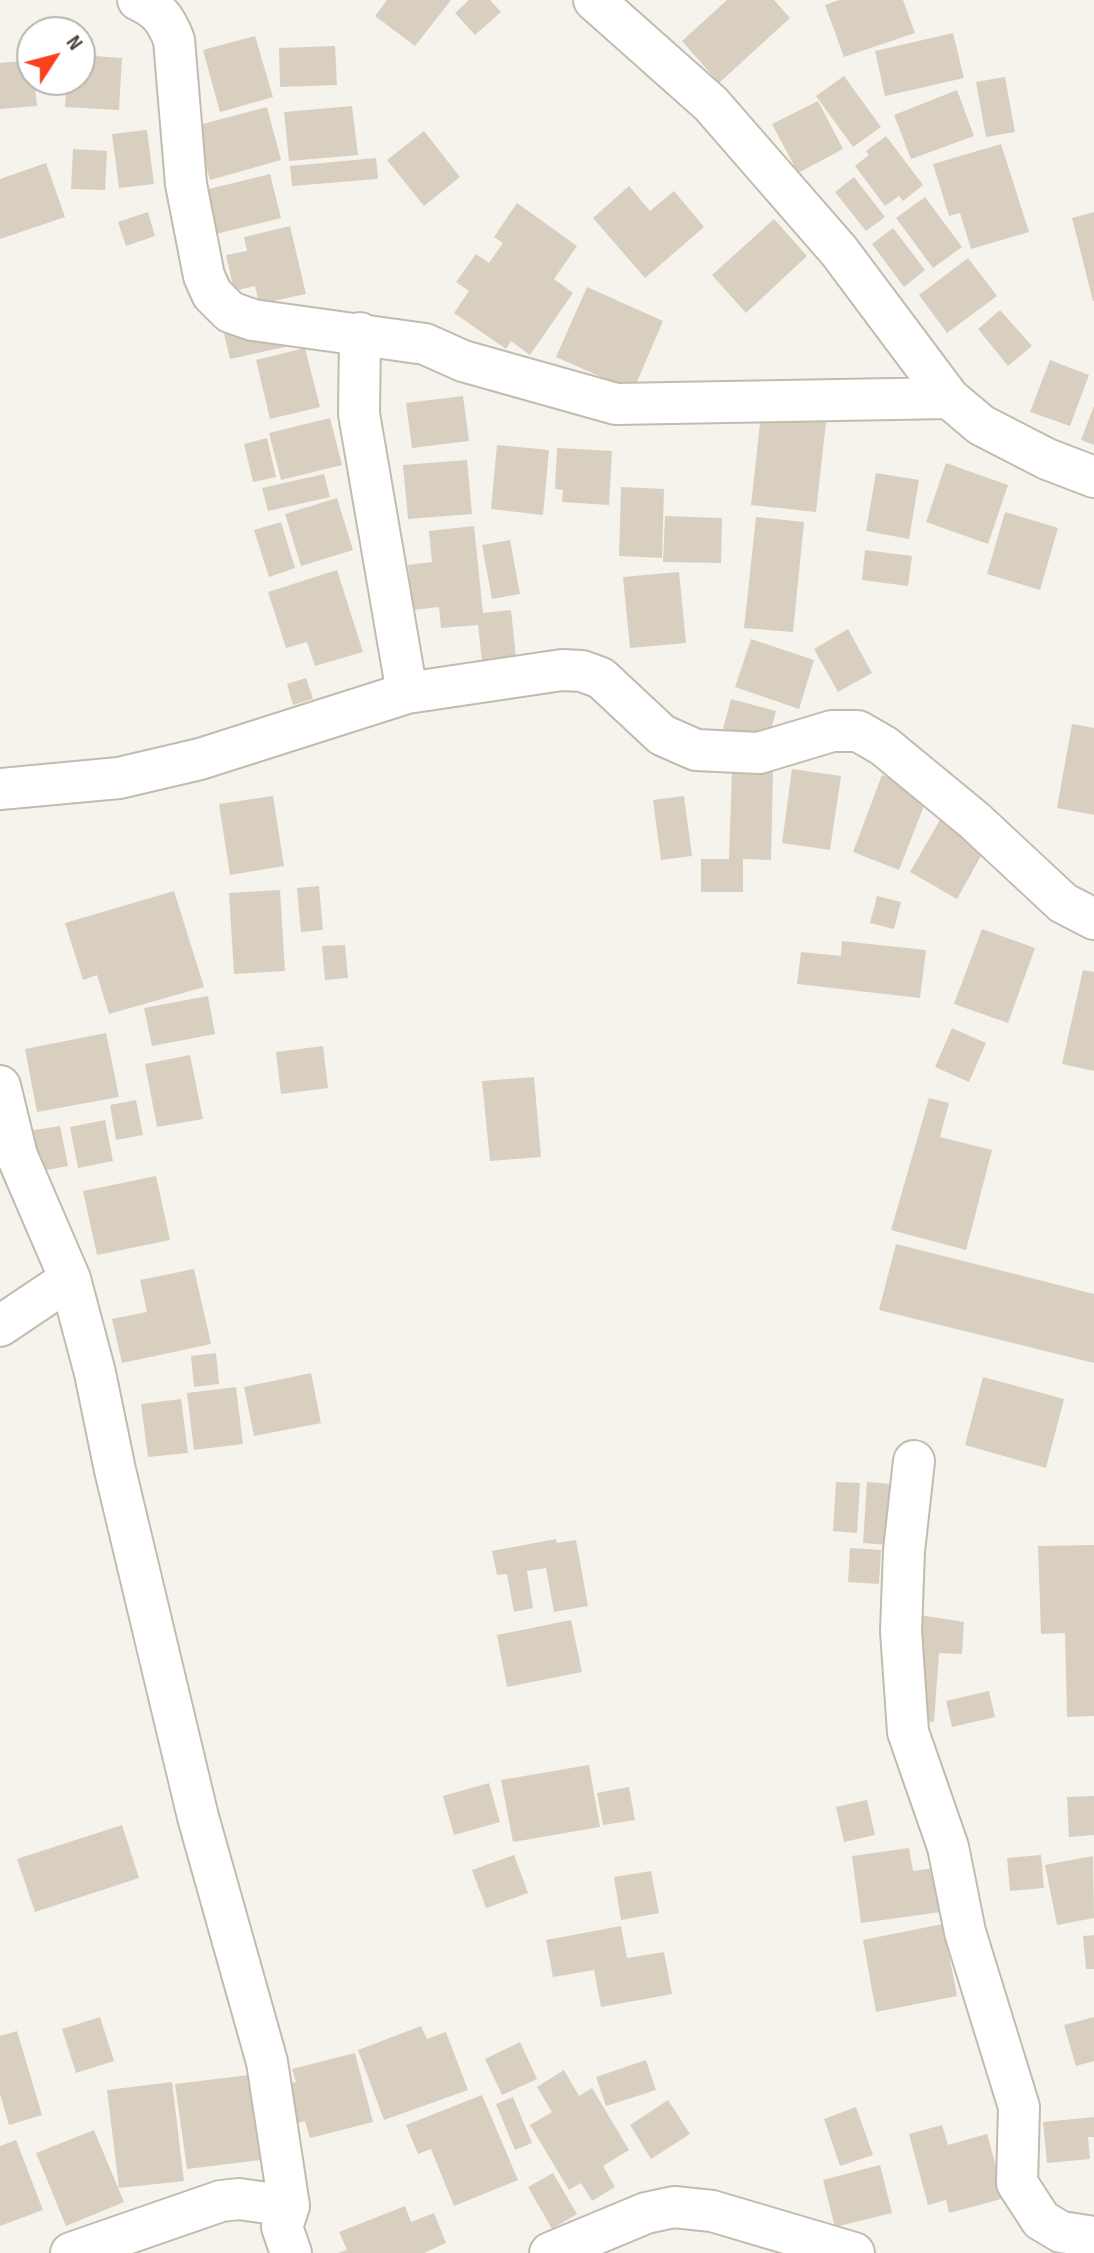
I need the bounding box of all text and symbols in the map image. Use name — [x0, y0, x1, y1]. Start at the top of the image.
north arrow — [16, 16, 96, 96]
text: N — [60, 30, 89, 55]

